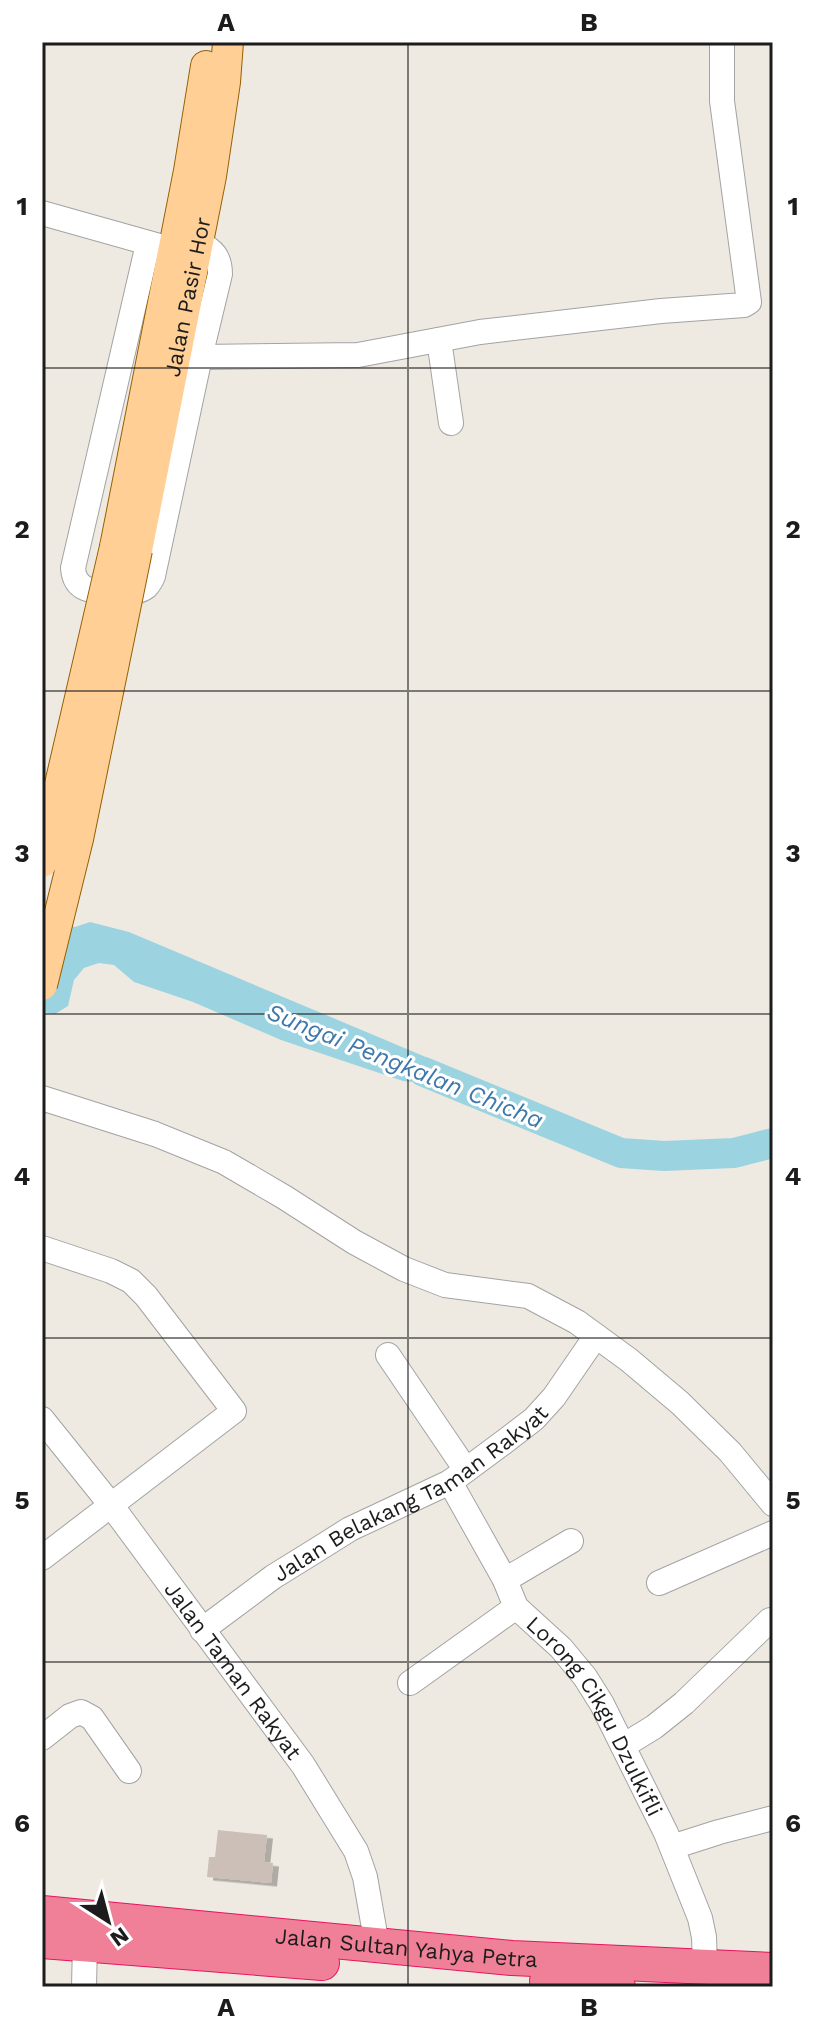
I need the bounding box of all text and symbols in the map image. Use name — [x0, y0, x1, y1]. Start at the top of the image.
text: A — [217, 7, 235, 37]
text: B — [580, 7, 598, 37]
text: 1 — [16, 191, 28, 221]
text: 1 — [787, 191, 799, 221]
street label: Jalan Pasir Hor — [160, 215, 216, 379]
text: 2 — [14, 514, 30, 544]
text: 2 — [785, 514, 801, 544]
text: 3 — [14, 838, 30, 868]
text: 3 — [785, 838, 801, 868]
water label: Sungai Pengkalan Chicha — [263, 998, 547, 1134]
text: 4 — [14, 1161, 31, 1191]
text: 4 — [785, 1161, 802, 1191]
street label: Jalan Belakang Taman Rakyat — [269, 1400, 553, 1587]
text: 5 — [14, 1485, 30, 1515]
text: 5 — [785, 1485, 801, 1515]
street label: Jalan Taman Rakyat — [159, 1577, 307, 1764]
street label: Lorong Cikgu Dzulkifli — [522, 1611, 668, 1820]
text: 6 — [14, 1808, 30, 1838]
text: 6 — [785, 1808, 801, 1838]
north arrow — [68, 1881, 148, 1961]
text: N — [106, 1922, 133, 1952]
street label: Jalan Sultan Yahya Petra — [274, 1923, 538, 1972]
text: A — [217, 1992, 235, 2022]
text: B — [580, 1992, 598, 2022]

